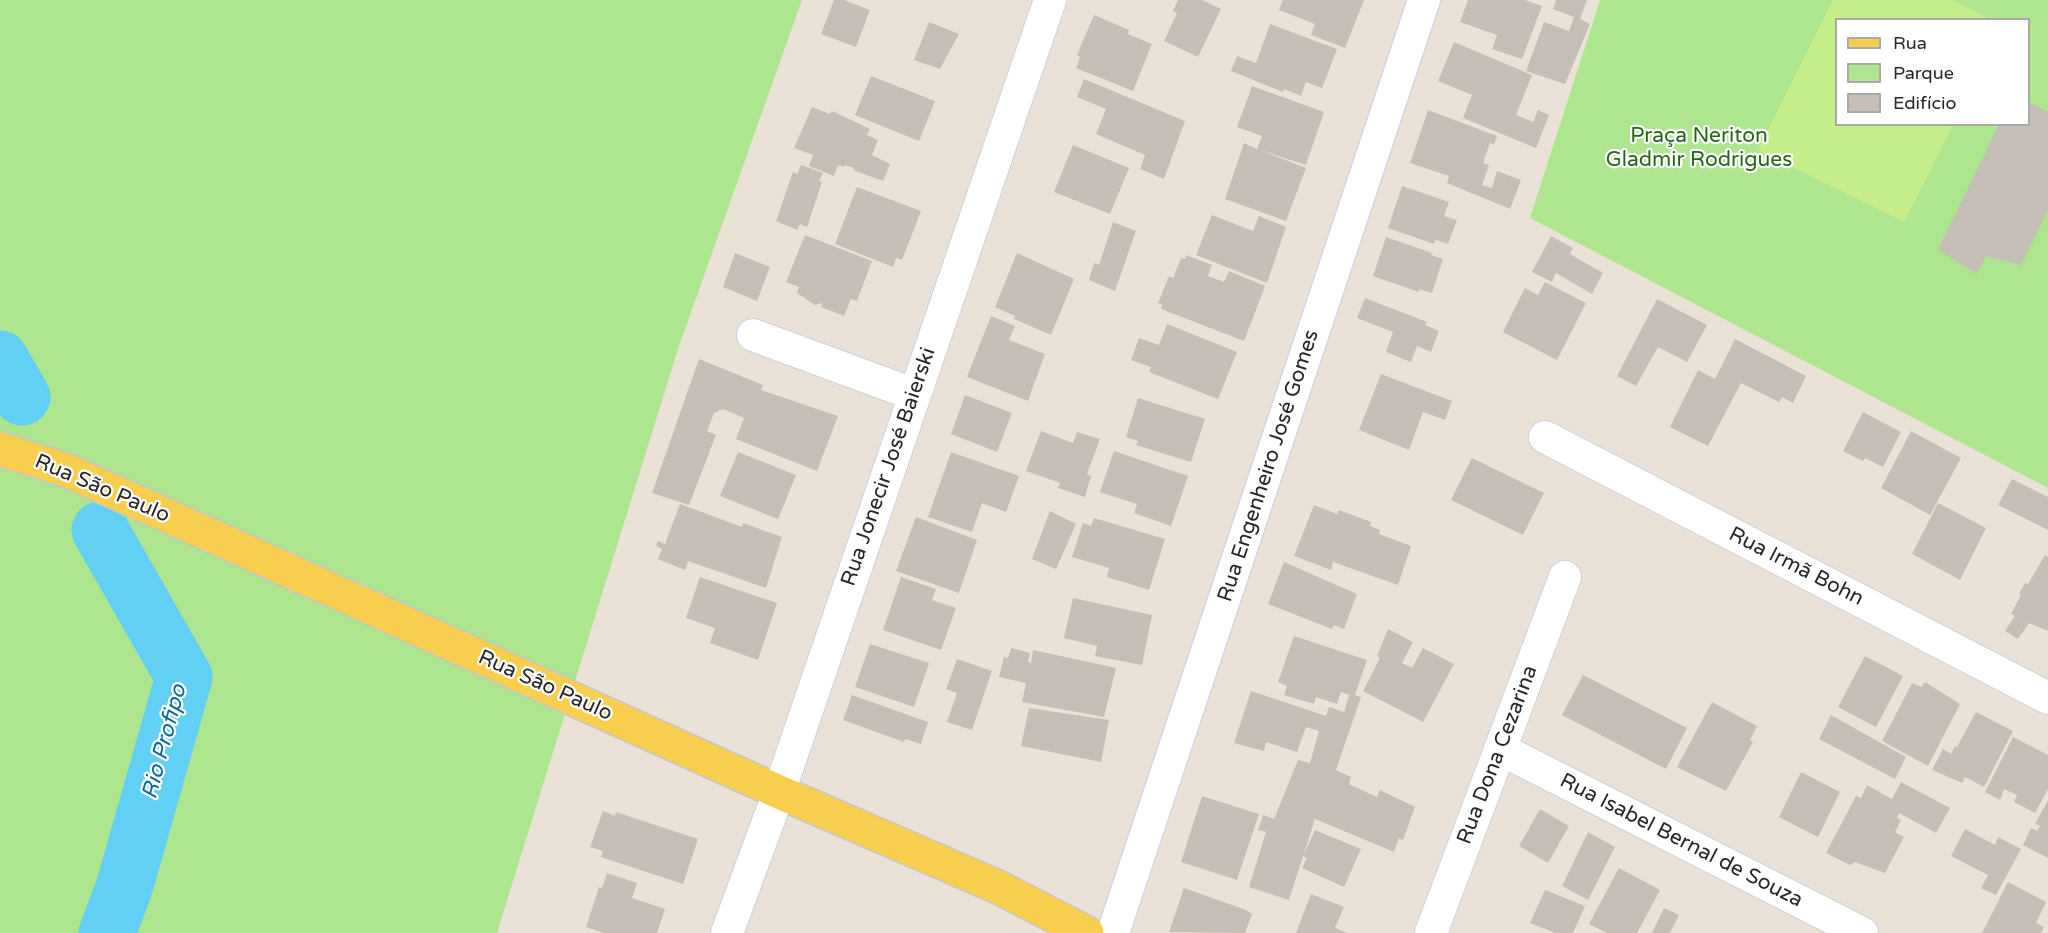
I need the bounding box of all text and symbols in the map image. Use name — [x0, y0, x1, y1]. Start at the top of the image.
legend — [1835, 18, 2030, 126]
text: Rua — [1893, 32, 1927, 54]
text: Parque — [1893, 62, 1954, 84]
text: Edifício — [1893, 92, 1956, 114]
park label: Praça Neriton Gladmir Rodrigues — [1606, 123, 1792, 173]
street label: Rua Engenheiro José Gomes — [1213, 327, 1325, 605]
street label: Rua Jonecir José Baierski — [836, 345, 942, 589]
street label: Rua São Paulo — [31, 449, 173, 529]
street label: Rua Irmã Bohn — [1724, 522, 1868, 612]
street label: Rua São Paulo — [474, 645, 616, 727]
street label: Rua Dona Cezarina — [1452, 662, 1544, 848]
water label: Rio Profipo — [137, 682, 193, 802]
street label: Rua Isabel Bernal de Souza — [1555, 769, 1807, 913]

